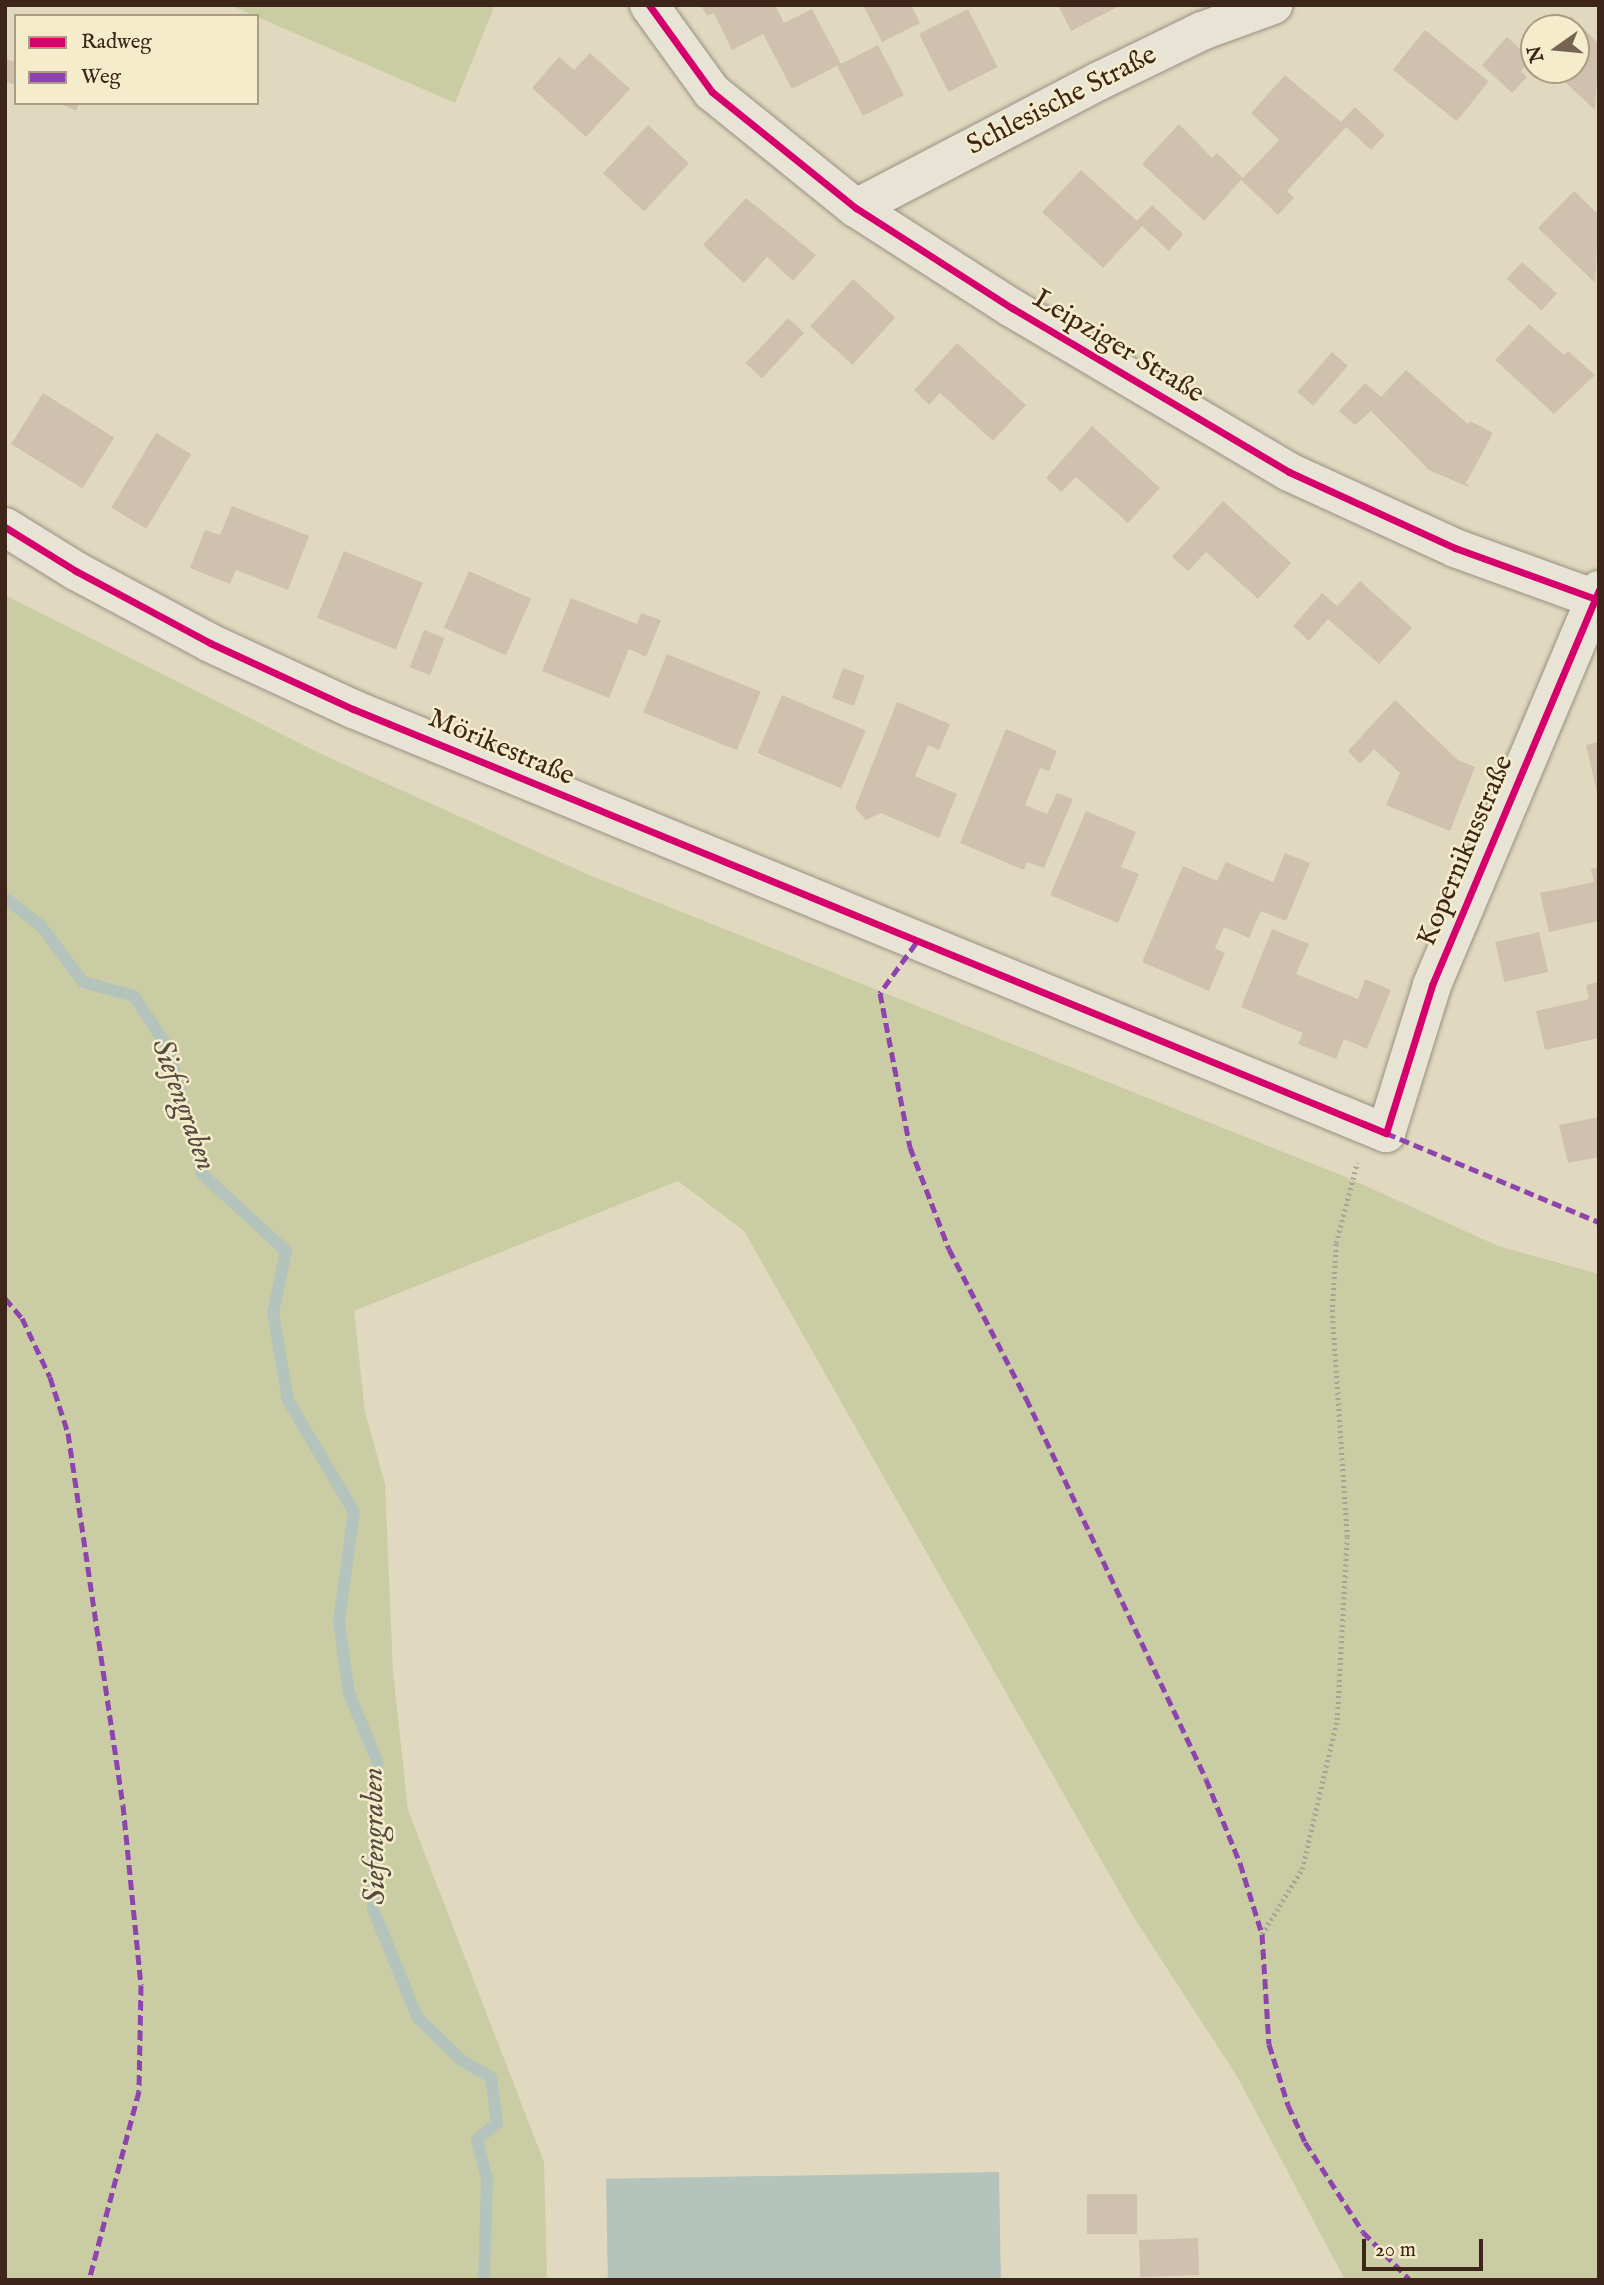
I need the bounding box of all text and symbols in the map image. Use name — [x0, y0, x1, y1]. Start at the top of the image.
legend — [14, 14, 259, 105]
north arrow — [1520, 14, 1590, 84]
text: Radweg — [81, 29, 152, 56]
street label: Schlesische Straße — [962, 39, 1162, 163]
text: N — [1523, 43, 1550, 65]
text: Weg — [81, 64, 121, 91]
street label: Leipziger Straße — [1026, 283, 1210, 411]
street label: Mörikestraße — [423, 702, 579, 794]
street label: Kopernikusstraße — [1411, 750, 1521, 952]
water label: Siefengraben — [143, 1034, 223, 1176]
water label: Siefengraben — [356, 1767, 394, 1905]
scale bar — [1366, 2226, 1487, 2270]
text: 20 m — [1375, 2237, 1416, 2264]

